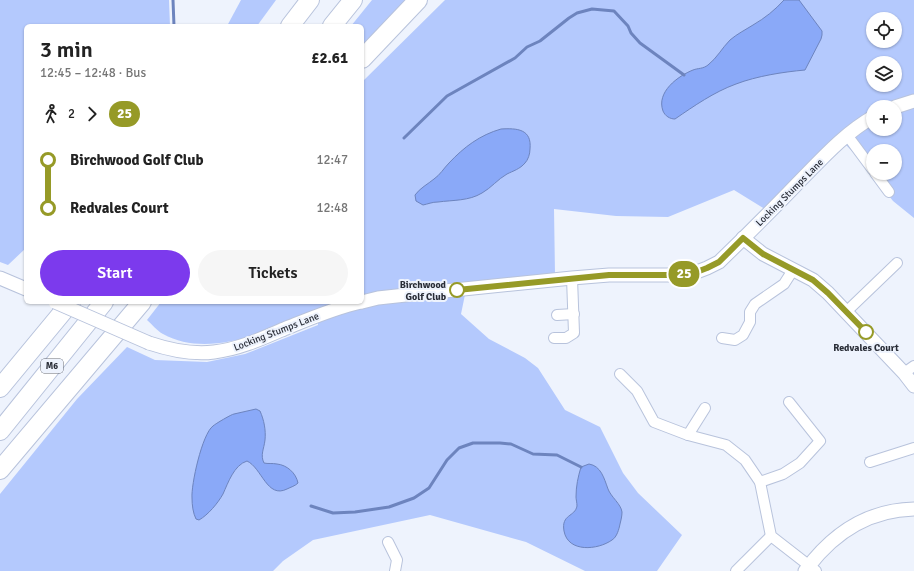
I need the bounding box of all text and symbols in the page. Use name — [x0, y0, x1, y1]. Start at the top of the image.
map controls — [866, 12, 902, 180]
button: locate — [866, 12, 902, 48]
text: 3 min — [40, 36, 93, 63]
text: £2.61 — [311, 49, 348, 67]
button: layers — [866, 56, 902, 92]
text: 12:45 – 12:48 · Bus — [40, 65, 146, 81]
button: + — [866, 100, 902, 136]
icon: walk — [40, 103, 62, 125]
icon: forward — [81, 103, 103, 125]
text: 25 — [117, 105, 132, 122]
text: 2 — [68, 106, 75, 122]
button: − — [866, 144, 902, 180]
text: Birchwood Golf Club — [70, 151, 204, 169]
text: 12:47 — [316, 152, 348, 168]
street label: Locking Stumps Lane — [753, 156, 826, 229]
text: Redvales Court — [70, 199, 169, 217]
text: 12:48 — [316, 200, 348, 216]
button: Start — [40, 250, 190, 296]
button: Tickets — [198, 250, 348, 296]
line badge: 25 — [666, 261, 702, 287]
text: 25 — [676, 265, 692, 282]
place label: Birchwood Golf Club — [400, 279, 447, 303]
marker: Birchwood Golf Club — [449, 282, 465, 298]
street label: Locking Stumps Lane — [232, 310, 321, 354]
marker: Redvales Court — [858, 324, 874, 340]
place label: Redvales Court — [833, 342, 899, 354]
road number: M6 — [41, 359, 63, 373]

